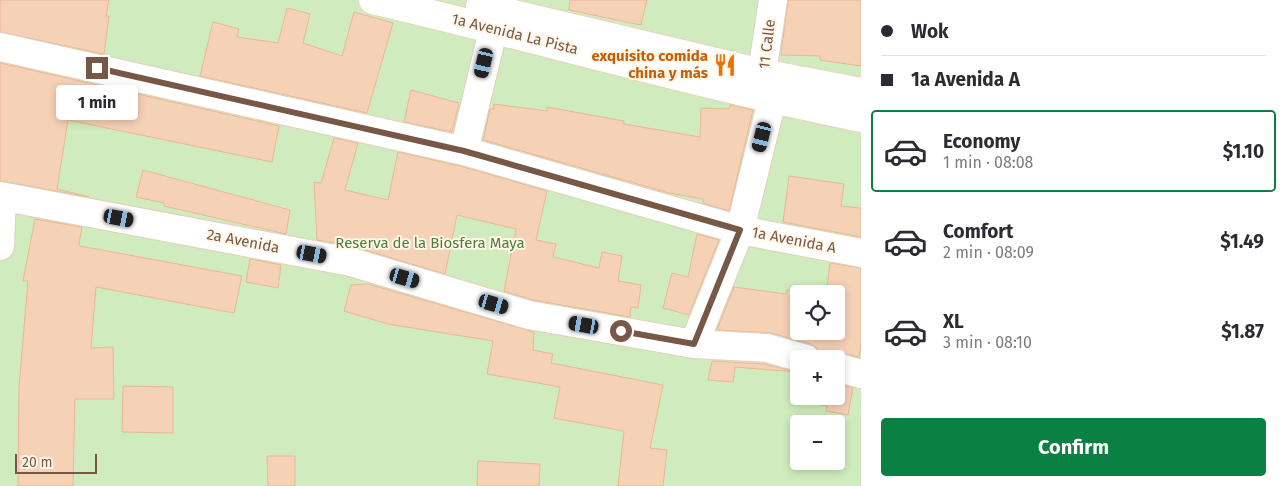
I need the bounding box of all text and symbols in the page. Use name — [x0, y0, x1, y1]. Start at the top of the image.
street label: 1a Avenida La Pista — [450, 10, 580, 58]
street label: 11 Calle — [755, 18, 779, 70]
text: Wok — [911, 20, 949, 43]
car — [473, 47, 494, 79]
place label: exquisito comida china y más — [592, 47, 708, 82]
restaurant icon: exquisito comida china y más — [712, 52, 738, 78]
route end — [86, 57, 108, 79]
text: 1a Avenida A — [911, 68, 1020, 91]
callout: 1 min — [56, 86, 138, 120]
text: 1 min — [78, 93, 116, 112]
car — [751, 121, 772, 153]
icon: car — [883, 129, 928, 174]
text: Economy — [943, 130, 1020, 153]
text: $1.10 — [1223, 140, 1264, 163]
text: 1 min · 08:08 — [943, 153, 1033, 172]
car — [102, 208, 135, 228]
icon: car — [883, 219, 928, 264]
text: Comfort — [943, 220, 1013, 243]
street label: 1a Avenida A — [750, 223, 838, 257]
street label: 2a Avenida — [205, 225, 281, 257]
text: $1.49 — [1220, 230, 1264, 253]
park label: Reserva de la Biosfera Maya — [335, 234, 525, 252]
text: 2 min · 08:09 — [943, 243, 1034, 262]
car — [295, 244, 328, 264]
car — [388, 267, 421, 289]
map controls — [790, 285, 845, 470]
button: locate — [790, 285, 845, 340]
car — [477, 293, 510, 315]
icon: car — [883, 309, 928, 354]
text: XL — [943, 310, 964, 333]
car — [567, 315, 600, 335]
route start — [610, 320, 632, 342]
text: $1.87 — [1221, 320, 1264, 343]
text: 3 min · 08:10 — [943, 333, 1032, 352]
button: + — [790, 350, 845, 405]
button: − — [790, 415, 845, 470]
button: Confirm — [881, 418, 1266, 476]
scale bar — [15, 451, 98, 474]
text: 20 m — [22, 454, 52, 471]

